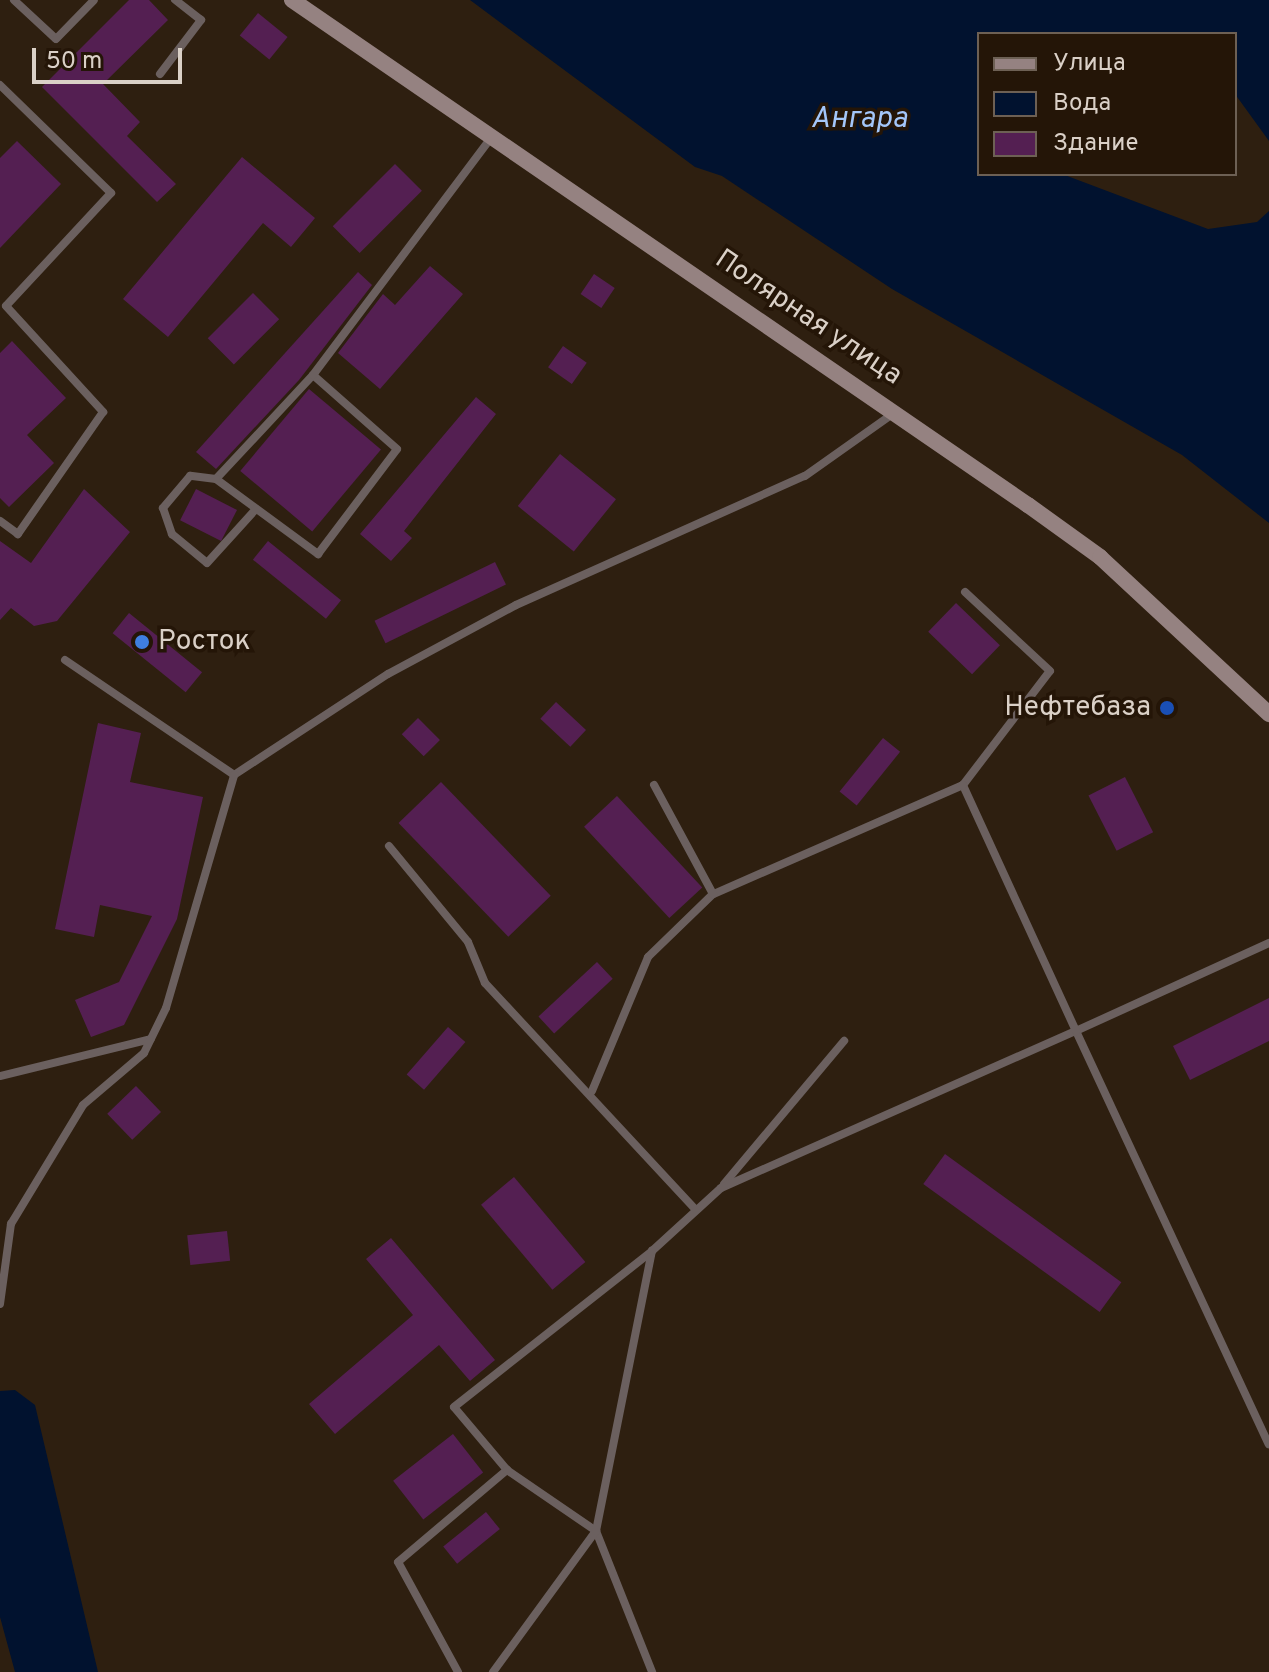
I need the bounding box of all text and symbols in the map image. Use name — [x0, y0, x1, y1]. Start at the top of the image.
scale bar — [36, 32, 186, 82]
legend — [977, 32, 1237, 176]
text: 50 m — [46, 47, 102, 77]
text: Улица — [1053, 49, 1126, 79]
text: Вода — [1053, 89, 1111, 119]
water label: Ангара — [811, 102, 907, 138]
text: Здание — [1053, 129, 1139, 159]
street label: Полярная улица — [708, 243, 908, 393]
place label: Росток — [158, 625, 251, 659]
marker: Росток — [133, 633, 151, 651]
place label: Нефтебаза — [1004, 691, 1151, 725]
marker: Нефтебаза — [1158, 699, 1176, 717]

